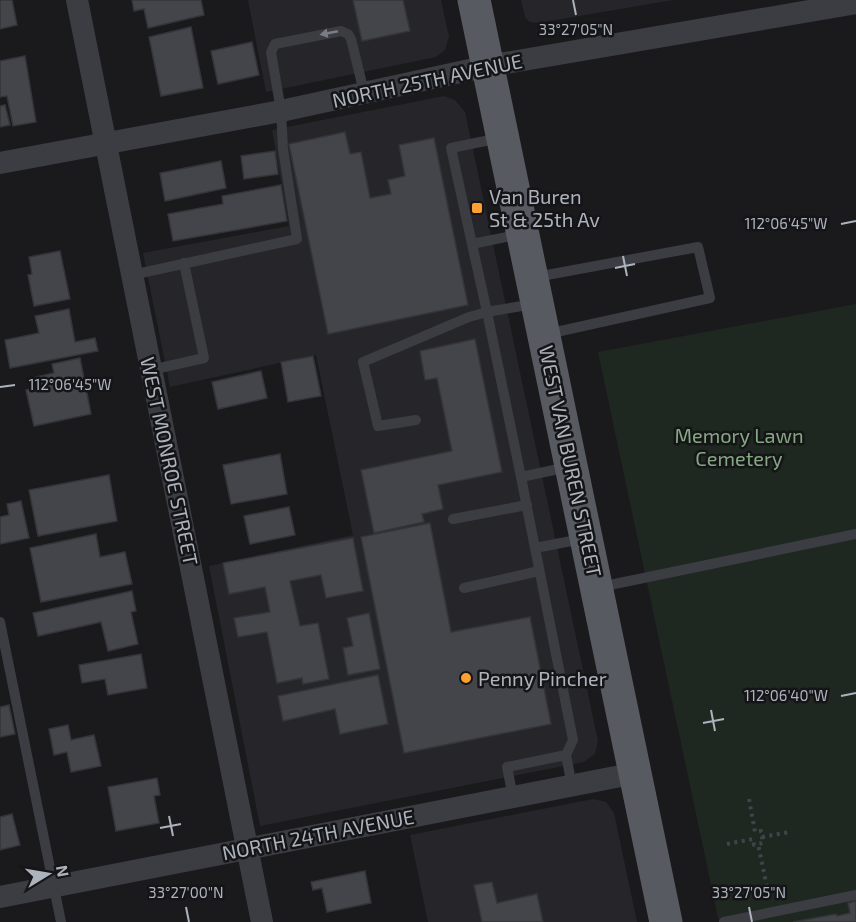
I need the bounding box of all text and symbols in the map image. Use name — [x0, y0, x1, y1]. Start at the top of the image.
text: 33°27'05"N — [539, 20, 613, 38]
one-way arrow — [320, 29, 339, 38]
street label: NORTH 25TH AVENUE — [330, 48, 524, 112]
place label: Van Buren St & 25th Av — [489, 184, 600, 231]
marker: Van Buren St & 25th Av — [470, 201, 484, 215]
text: 112°06'45"W — [744, 214, 828, 232]
street label: WEST VAN BUREN STREET — [535, 343, 607, 579]
street label: WEST MONROE STREET — [136, 355, 204, 568]
text: 112°06'45"W — [28, 375, 112, 393]
park label: Memory Lawn Cemetery — [674, 423, 804, 470]
place label: Penny Pincher — [478, 666, 607, 690]
marker: Penny Pincher — [459, 671, 473, 685]
text: 112°06'40"W — [744, 686, 828, 704]
street label: NORTH 24TH AVENUE — [220, 804, 416, 864]
north arrow — [18, 844, 78, 904]
text: N — [53, 864, 74, 879]
text: 33°27'00"N — [148, 883, 224, 901]
text: 33°27'05"N — [712, 883, 786, 901]

